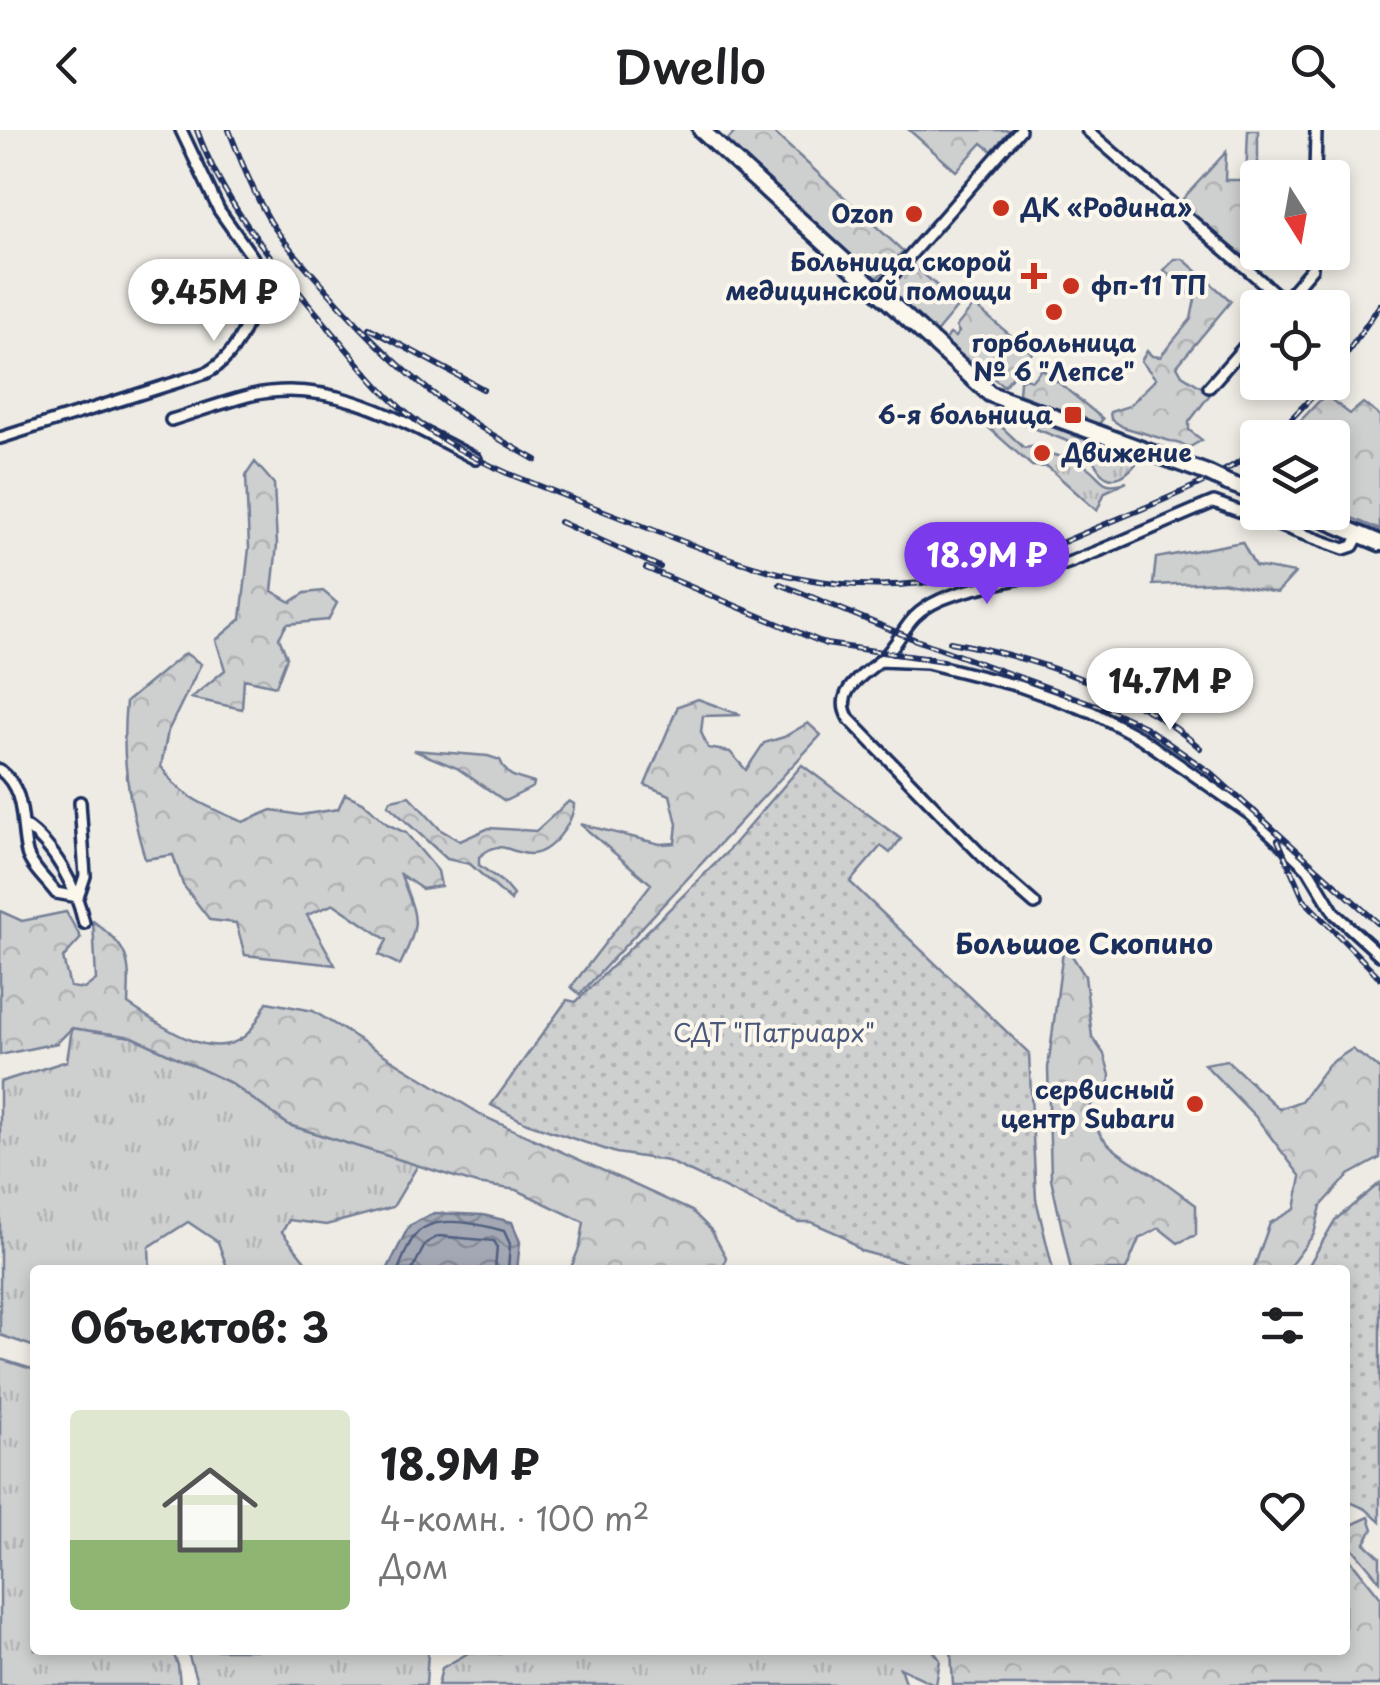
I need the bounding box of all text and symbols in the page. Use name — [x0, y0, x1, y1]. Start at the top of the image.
text: Dwello — [614, 31, 766, 99]
icon: back — [40, 38, 95, 93]
icon: search — [1285, 38, 1340, 93]
north arrow — [1240, 160, 1350, 270]
map controls — [1240, 160, 1350, 530]
place label: ДК «Родина» — [1020, 188, 1192, 226]
place label: Ozon — [831, 194, 894, 232]
marker: ДК «Родина» — [990, 197, 1012, 219]
marker: Ozon — [903, 203, 925, 225]
place label: Больница скорой медицинской помощи — [726, 242, 1012, 309]
pin: 9.45M ₽ — [122, 259, 306, 344]
marker: Больница скорой медицинской помощи — [1021, 263, 1047, 289]
place label: фп-11 ТП — [1091, 266, 1207, 304]
text: 9.45M ₽ — [150, 267, 278, 315]
marker: фп-11 ТП — [1060, 275, 1082, 297]
button: locate — [1240, 290, 1350, 400]
marker: горбольница № 6 "Лепсе" — [1043, 301, 1065, 323]
place label: горбольница № 6 "Лепсе" — [972, 323, 1137, 390]
place label: 6-я больница — [878, 395, 1054, 433]
marker: 6-я больница — [1062, 404, 1084, 426]
button: layers — [1240, 420, 1350, 530]
place label: Движение — [1061, 433, 1192, 471]
marker: Движение — [1031, 442, 1053, 464]
pin: 18.9M ₽ — [895, 522, 1079, 607]
text: 18.9M ₽ — [926, 530, 1048, 578]
pin: 14.7M ₽ — [1078, 648, 1262, 733]
text: 14.7M ₽ — [1108, 656, 1232, 704]
district label: Большое Скопино — [955, 921, 1213, 964]
park label: СДТ "Патриарх" — [673, 1013, 875, 1051]
place label: сервисный центр Subaru — [1000, 1070, 1175, 1137]
marker: сервисный центр Subaru — [1184, 1093, 1206, 1115]
text: Объектов: 3 — [70, 1294, 329, 1357]
icon: filters — [1255, 1298, 1310, 1353]
text: 18.9M ₽ — [380, 1431, 539, 1494]
icon: home — [150, 1450, 270, 1570]
icon: heart — [1255, 1483, 1310, 1538]
text: 4-комн. · 100 m² — [380, 1494, 649, 1542]
text: Дом — [380, 1542, 449, 1590]

